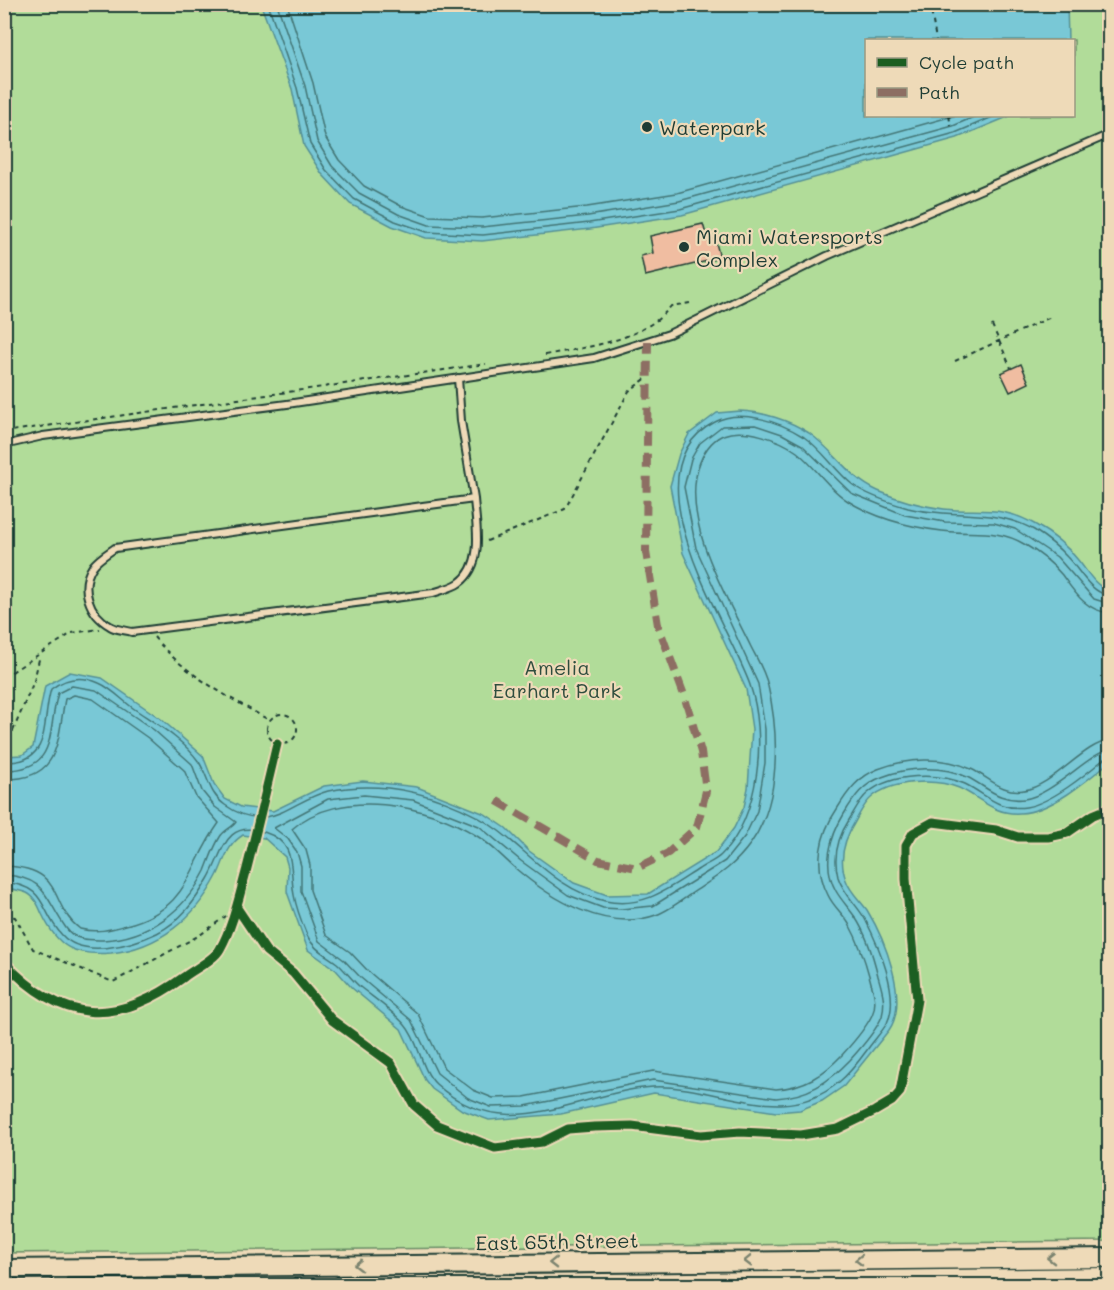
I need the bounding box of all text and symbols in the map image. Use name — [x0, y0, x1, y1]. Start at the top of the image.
legend — [865, 39, 1075, 117]
text: Cycle path — [919, 50, 1014, 74]
text: Path — [919, 80, 959, 104]
place label: Waterpark — [659, 114, 766, 140]
marker: Waterpark — [640, 120, 654, 134]
place label: Miami Watersports Complex — [696, 223, 883, 272]
marker: Miami Watersports Complex — [677, 240, 691, 254]
park label: Amelia Earhart Park — [493, 654, 621, 703]
street label: East 65th Street — [475, 1227, 639, 1255]
one-way arrow — [1047, 1252, 1056, 1264]
one-way arrow — [855, 1254, 864, 1266]
one-way arrow — [744, 1255, 753, 1267]
one-way arrow — [549, 1257, 558, 1269]
one-way arrow — [354, 1259, 363, 1272]

